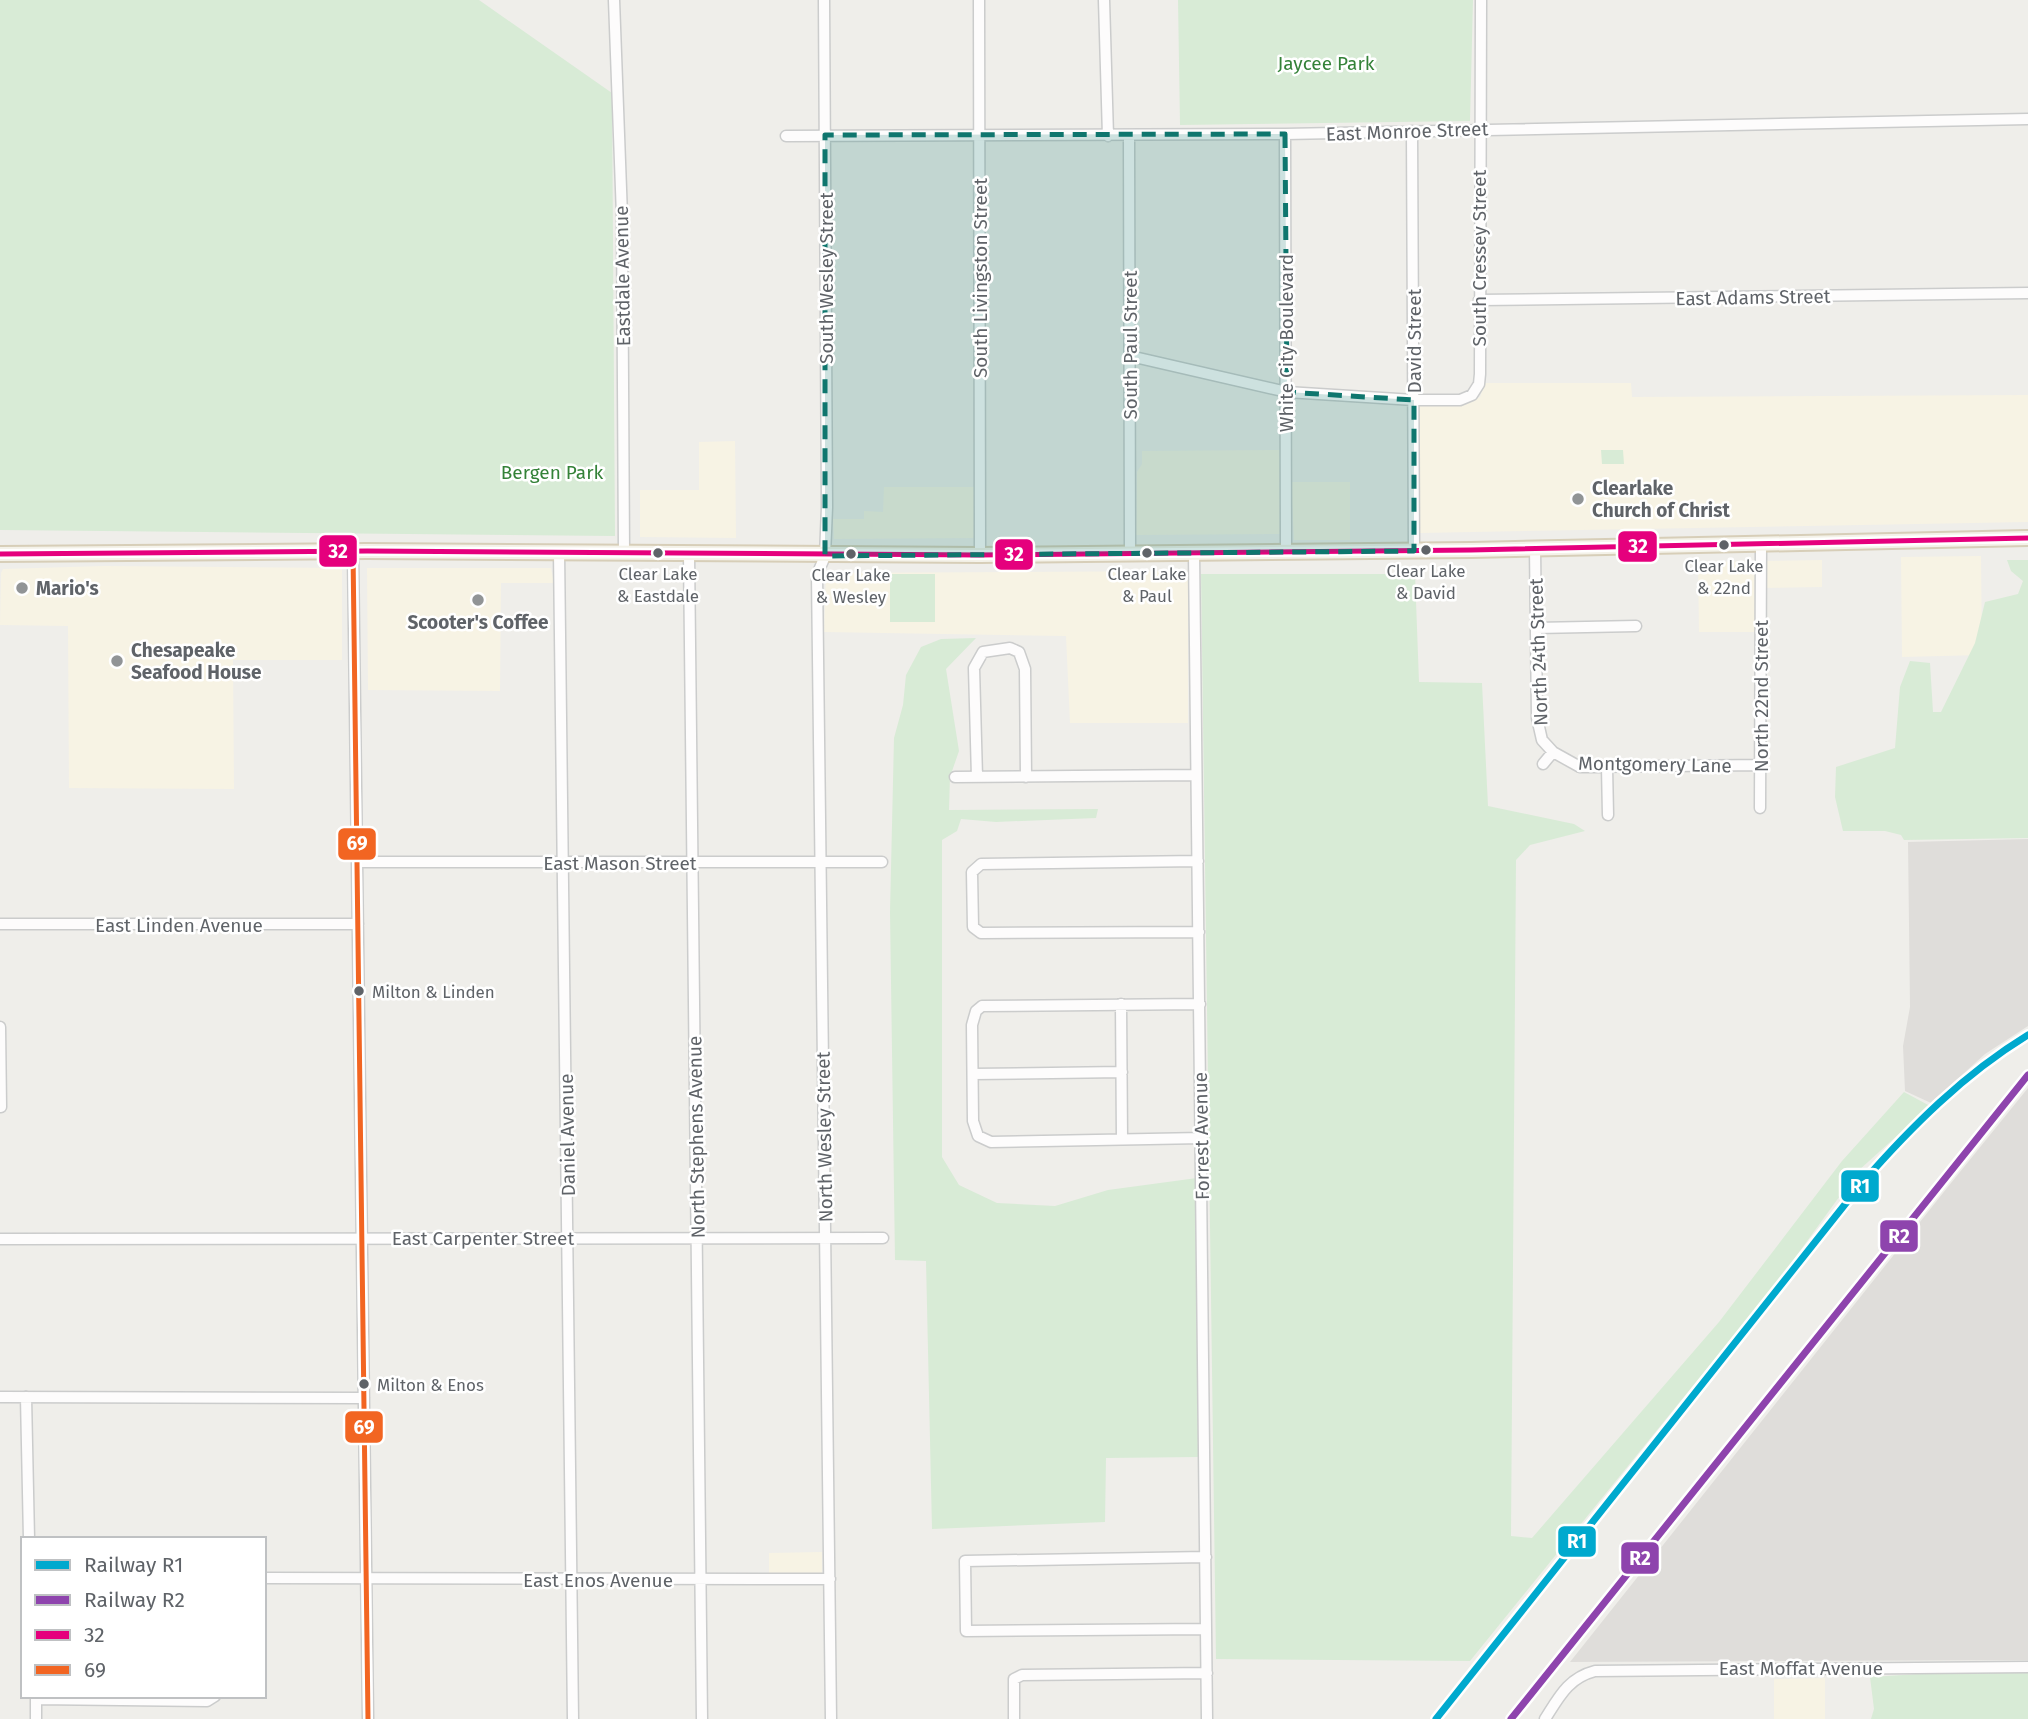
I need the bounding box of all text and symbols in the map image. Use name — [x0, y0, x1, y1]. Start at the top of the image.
park label: Jaycee Park — [1278, 52, 1375, 75]
street label: East Monroe Street — [1325, 117, 1489, 146]
street label: South Cressey Street — [1468, 169, 1491, 346]
street label: South Livingston Street — [969, 178, 992, 378]
street label: South Wesley Street — [815, 192, 838, 364]
street label: Eastdale Avenue — [610, 205, 635, 347]
street label: White City Boulevard — [1275, 254, 1298, 432]
street label: South Paul Street — [1119, 270, 1142, 420]
street label: East Adams Street — [1675, 285, 1831, 310]
street label: David Street — [1403, 288, 1426, 393]
park label: Bergen Park — [501, 461, 603, 484]
place label: Clearlake Church of Christ — [1592, 477, 1730, 522]
marker: Clearlake Church of Christ — [1570, 491, 1586, 507]
line badge: 32 — [1617, 530, 1658, 563]
line badge: 32 — [318, 534, 358, 568]
text: 32 — [1627, 535, 1648, 558]
line badge: 32 — [994, 538, 1034, 571]
marker: Clear Lake & 22nd — [1717, 538, 1731, 552]
text: 32 — [327, 540, 348, 563]
text: 32 — [1003, 543, 1024, 566]
marker: Clear Lake & David — [1419, 543, 1433, 557]
marker: Clear Lake & Eastdale — [651, 546, 665, 560]
marker: Clear Lake & Paul — [1140, 546, 1154, 560]
marker: Clear Lake & Wesley — [844, 547, 858, 561]
place label: Clear Lake & 22nd — [1684, 556, 1764, 599]
place label: Clear Lake & David — [1386, 561, 1466, 604]
place label: Clear Lake & Eastdale — [617, 564, 699, 607]
place label: Clear Lake & Paul — [1107, 564, 1187, 607]
place label: Clear Lake & Wesley — [811, 565, 891, 608]
place label: Mario's — [36, 577, 99, 600]
street label: North 24th Street — [1524, 577, 1553, 726]
marker: Mario's — [14, 580, 30, 596]
marker: Scooter's Coffee — [470, 592, 486, 608]
place label: Scooter's Coffee — [408, 611, 549, 634]
street label: North 22nd Street — [1750, 620, 1773, 772]
place label: Chesapeake Seafood House — [131, 639, 262, 684]
marker: Chesapeake Seafood House — [109, 653, 125, 669]
street label: Montgomery Lane — [1578, 752, 1732, 777]
line badge: 69 — [337, 827, 377, 861]
text: 69 — [346, 832, 368, 855]
street label: East Mason Street — [543, 852, 697, 875]
street label: East Linden Avenue — [95, 914, 263, 937]
place label: Milton & Linden — [372, 982, 495, 1003]
marker: Milton & Linden — [352, 984, 366, 998]
street label: North Stephens Avenue — [683, 1036, 710, 1238]
street label: North Wesley Street — [812, 1051, 837, 1223]
street label: Forrest Avenue — [1189, 1072, 1214, 1200]
street label: Daniel Avenue — [555, 1073, 580, 1197]
line badge: R1 — [1840, 1169, 1880, 1203]
text: R1 — [1850, 1175, 1870, 1198]
line badge: R2 — [1879, 1219, 1919, 1253]
text: R2 — [1888, 1225, 1910, 1248]
street label: East Carpenter Street — [392, 1227, 574, 1250]
place label: Milton & Enos — [377, 1375, 484, 1396]
marker: Milton & Enos — [357, 1377, 371, 1391]
line badge: 69 — [344, 1410, 384, 1444]
text: 69 — [353, 1416, 375, 1439]
line badge: R1 — [1557, 1525, 1597, 1558]
text: R1 — [1567, 1530, 1587, 1553]
legend — [21, 1537, 266, 1698]
line badge: R2 — [1620, 1541, 1660, 1575]
text: R2 — [1629, 1547, 1651, 1570]
text: Railway R1 — [84, 1552, 183, 1578]
street label: East Enos Avenue — [523, 1569, 673, 1592]
text: Railway R2 — [84, 1587, 185, 1613]
text: 32 — [84, 1622, 105, 1648]
text: 69 — [84, 1657, 106, 1683]
street label: East Moffat Avenue — [1719, 1657, 1883, 1680]

